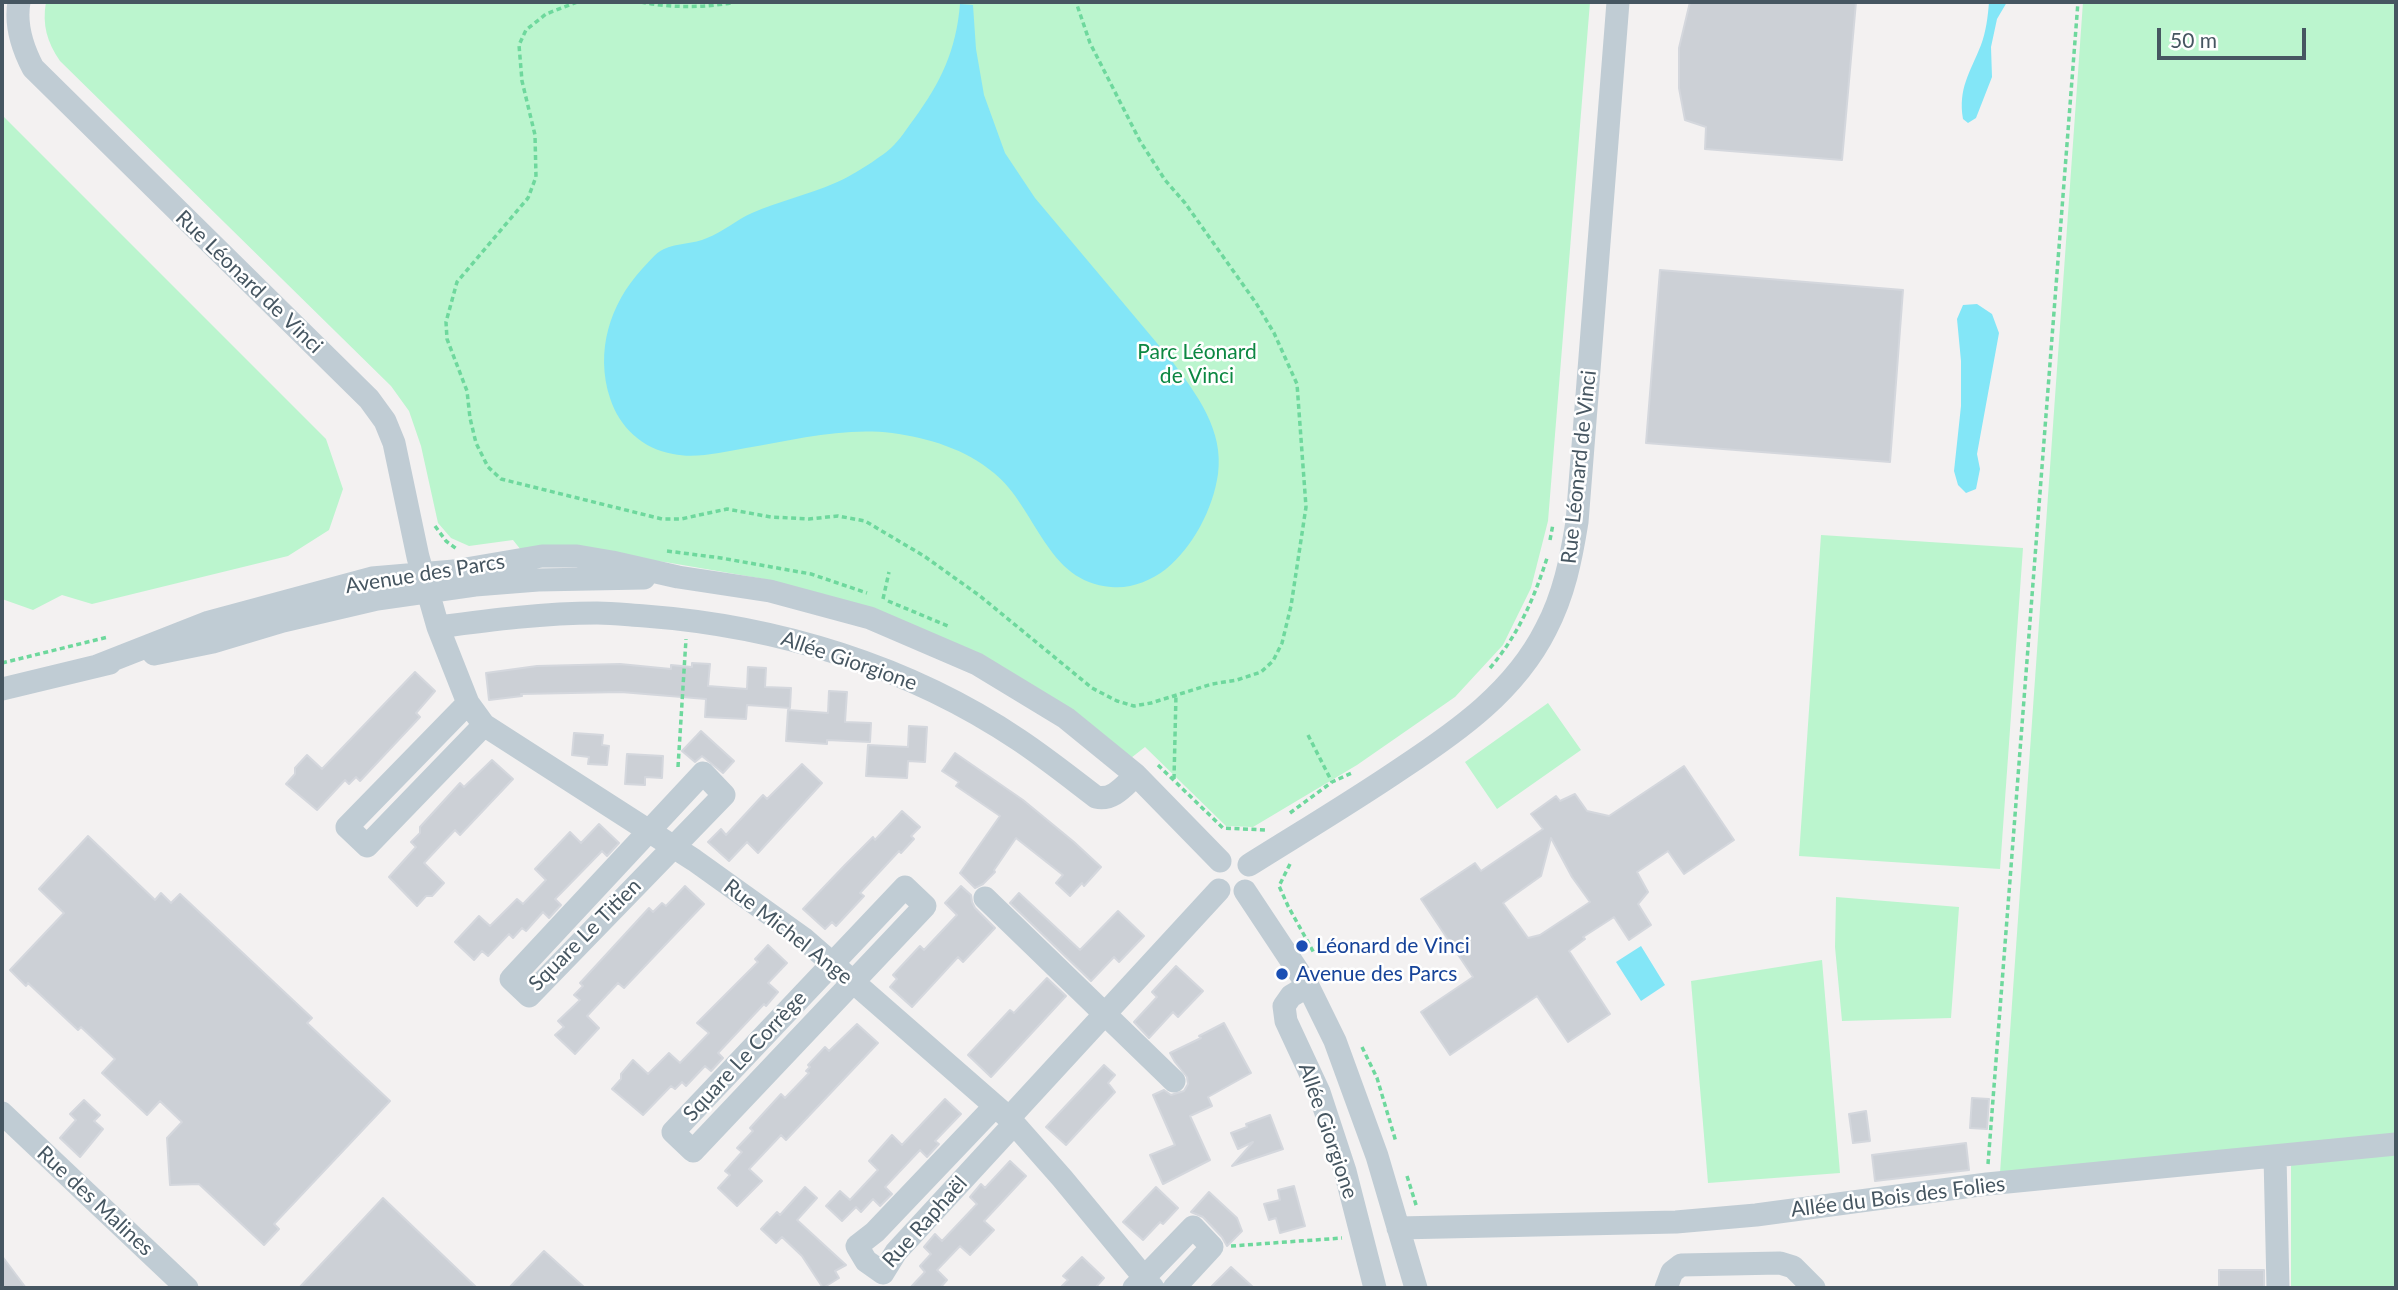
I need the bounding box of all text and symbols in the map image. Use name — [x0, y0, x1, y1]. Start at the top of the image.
scale bar — [2160, 14, 2309, 58]
text: 50 m — [2170, 27, 2217, 52]
street label: Rue Léonard de Vinci — [170, 205, 328, 359]
park label: Parc Léonard de Vinci — [1137, 339, 1257, 389]
street label: Rue Léonard de Vinci — [1556, 369, 1602, 565]
street label: Avenue des Parcs — [343, 549, 507, 599]
street label: Allée Giorgione — [778, 626, 920, 696]
street label: Square Le Titien — [524, 874, 646, 996]
street label: Rue Michel Ange — [719, 874, 857, 990]
place label: Léonard de Vinci — [1316, 933, 1470, 959]
marker: Léonard de Vinci — [1294, 938, 1310, 954]
place label: Avenue des Parcs — [1296, 961, 1457, 987]
marker: Avenue des Parcs — [1274, 966, 1290, 982]
street label: Square Le Corrège — [678, 986, 812, 1126]
street label: Allée Giorgione — [1293, 1060, 1363, 1202]
street label: Rue des Malines — [32, 1141, 158, 1261]
street label: Rue Raphaël — [877, 1171, 973, 1273]
street label: Allée du Bois des Folies — [1789, 1171, 2007, 1223]

